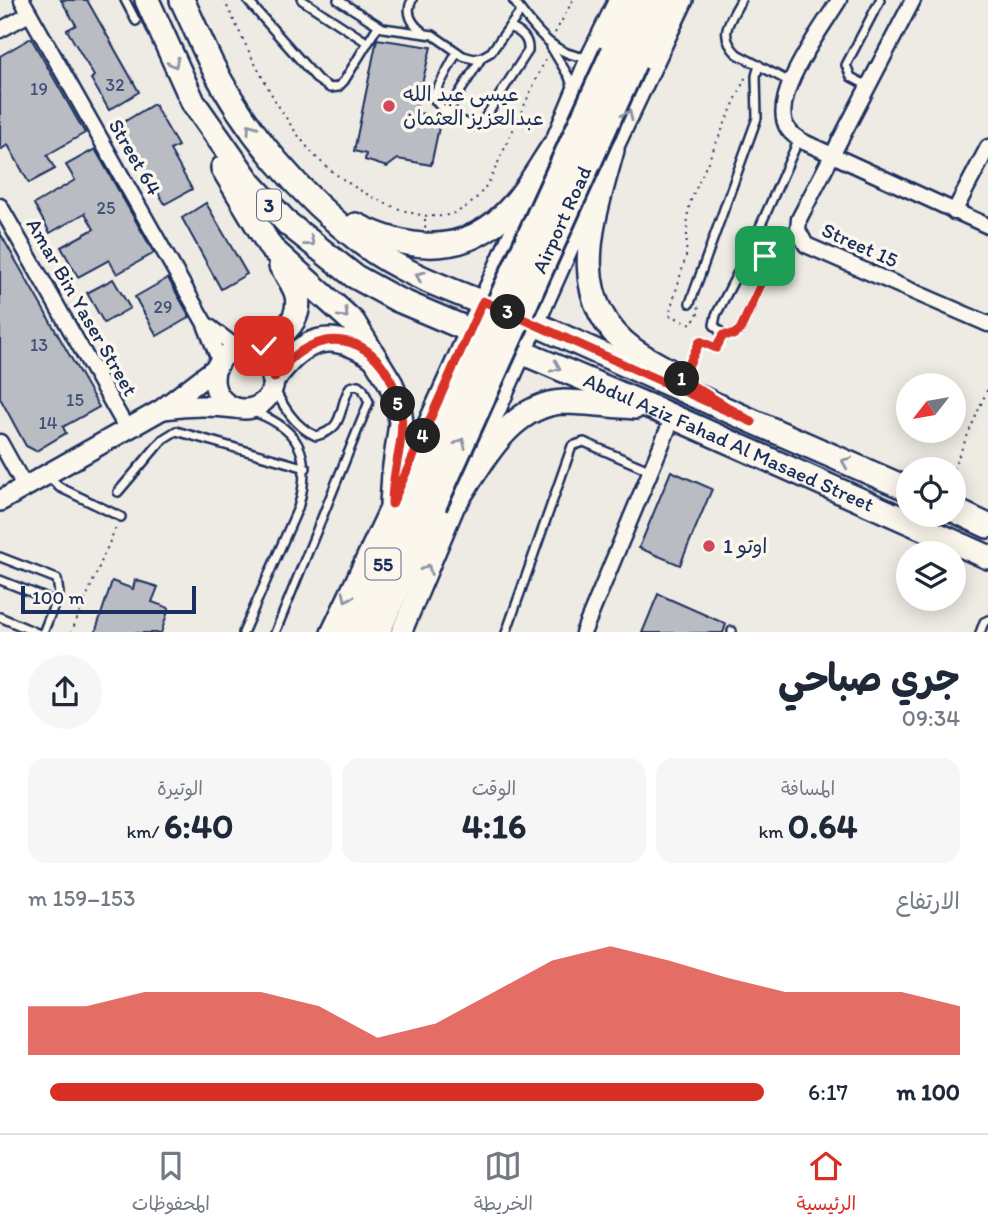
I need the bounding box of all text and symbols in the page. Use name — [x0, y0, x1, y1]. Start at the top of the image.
one-way arrow — [166, 55, 180, 68]
house number: 32 — [105, 74, 125, 96]
house number: 19 — [30, 78, 48, 100]
place label: عيسى عبد الله عبدالعزيز العثمان — [403, 81, 544, 131]
marker: عيسى عبد الله عبدالعزيز العثمان — [381, 98, 397, 114]
one-way arrow — [619, 110, 633, 122]
street label: Street 64 — [104, 114, 167, 200]
one-way arrow — [247, 123, 259, 136]
street label: Airport Road — [526, 162, 596, 277]
road number: 3 — [257, 190, 281, 220]
house number: 25 — [97, 197, 115, 219]
street label: Amar Bin Yaser Street — [21, 213, 144, 400]
street label: Street 15 — [818, 217, 902, 272]
pin — [735, 226, 795, 286]
one-way arrow — [303, 234, 315, 247]
icon: arrive — [746, 237, 784, 275]
one-way arrow — [415, 270, 427, 284]
pin: 3 — [490, 294, 526, 330]
house number: 29 — [154, 296, 172, 318]
text: 3 — [502, 300, 513, 323]
one-way arrow — [336, 305, 349, 318]
pin — [234, 316, 294, 376]
icon: check — [245, 327, 283, 365]
house number: 13 — [30, 334, 48, 356]
one-way arrow — [548, 359, 561, 373]
pin: 1 — [664, 362, 700, 396]
street label: Abdul Aziz Fahad Al Masaed Street — [580, 367, 878, 517]
text: 1 — [677, 367, 686, 390]
north arrow — [896, 373, 966, 443]
map controls — [896, 373, 966, 611]
pin: 5 — [380, 386, 416, 422]
house number: 15 — [66, 389, 84, 411]
text: 5 — [393, 392, 402, 415]
house number: 14 — [38, 412, 58, 434]
pin: 4 — [406, 418, 440, 453]
text: 4 — [417, 424, 428, 447]
one-way arrow — [453, 437, 467, 450]
one-way arrow — [840, 456, 853, 470]
button: locate — [896, 457, 966, 527]
place label: اوتو 1 — [723, 533, 768, 559]
marker: اوتو 1 — [701, 538, 717, 554]
button: layers — [896, 541, 966, 611]
road number: 55 — [366, 548, 400, 580]
one-way arrow — [419, 564, 433, 576]
scale bar — [21, 584, 196, 615]
text: 100 m — [32, 586, 84, 609]
one-way arrow — [341, 590, 355, 602]
button: share — [28, 655, 102, 729]
text: جري صباحي — [778, 655, 960, 701]
text: 09:34 — [902, 704, 960, 732]
text: الوتيرة — [157, 777, 203, 800]
text: الوقت — [472, 777, 516, 800]
text: المسافة — [781, 777, 835, 800]
text: 6:40 — [164, 805, 234, 847]
text: 4:16 — [462, 805, 526, 847]
text: 0.64 — [788, 805, 858, 847]
text: /km — [126, 820, 164, 843]
text: km — [758, 820, 788, 843]
text: 153–159 m — [28, 884, 135, 912]
text: الارتفاع — [896, 887, 960, 915]
text: 6:17 — [808, 1078, 848, 1106]
text: 100 m — [896, 1078, 960, 1106]
tab: المحفوظات — [132, 1147, 210, 1220]
tab: الخريطة — [474, 1147, 533, 1220]
tab: الرئيسية — [797, 1147, 856, 1220]

